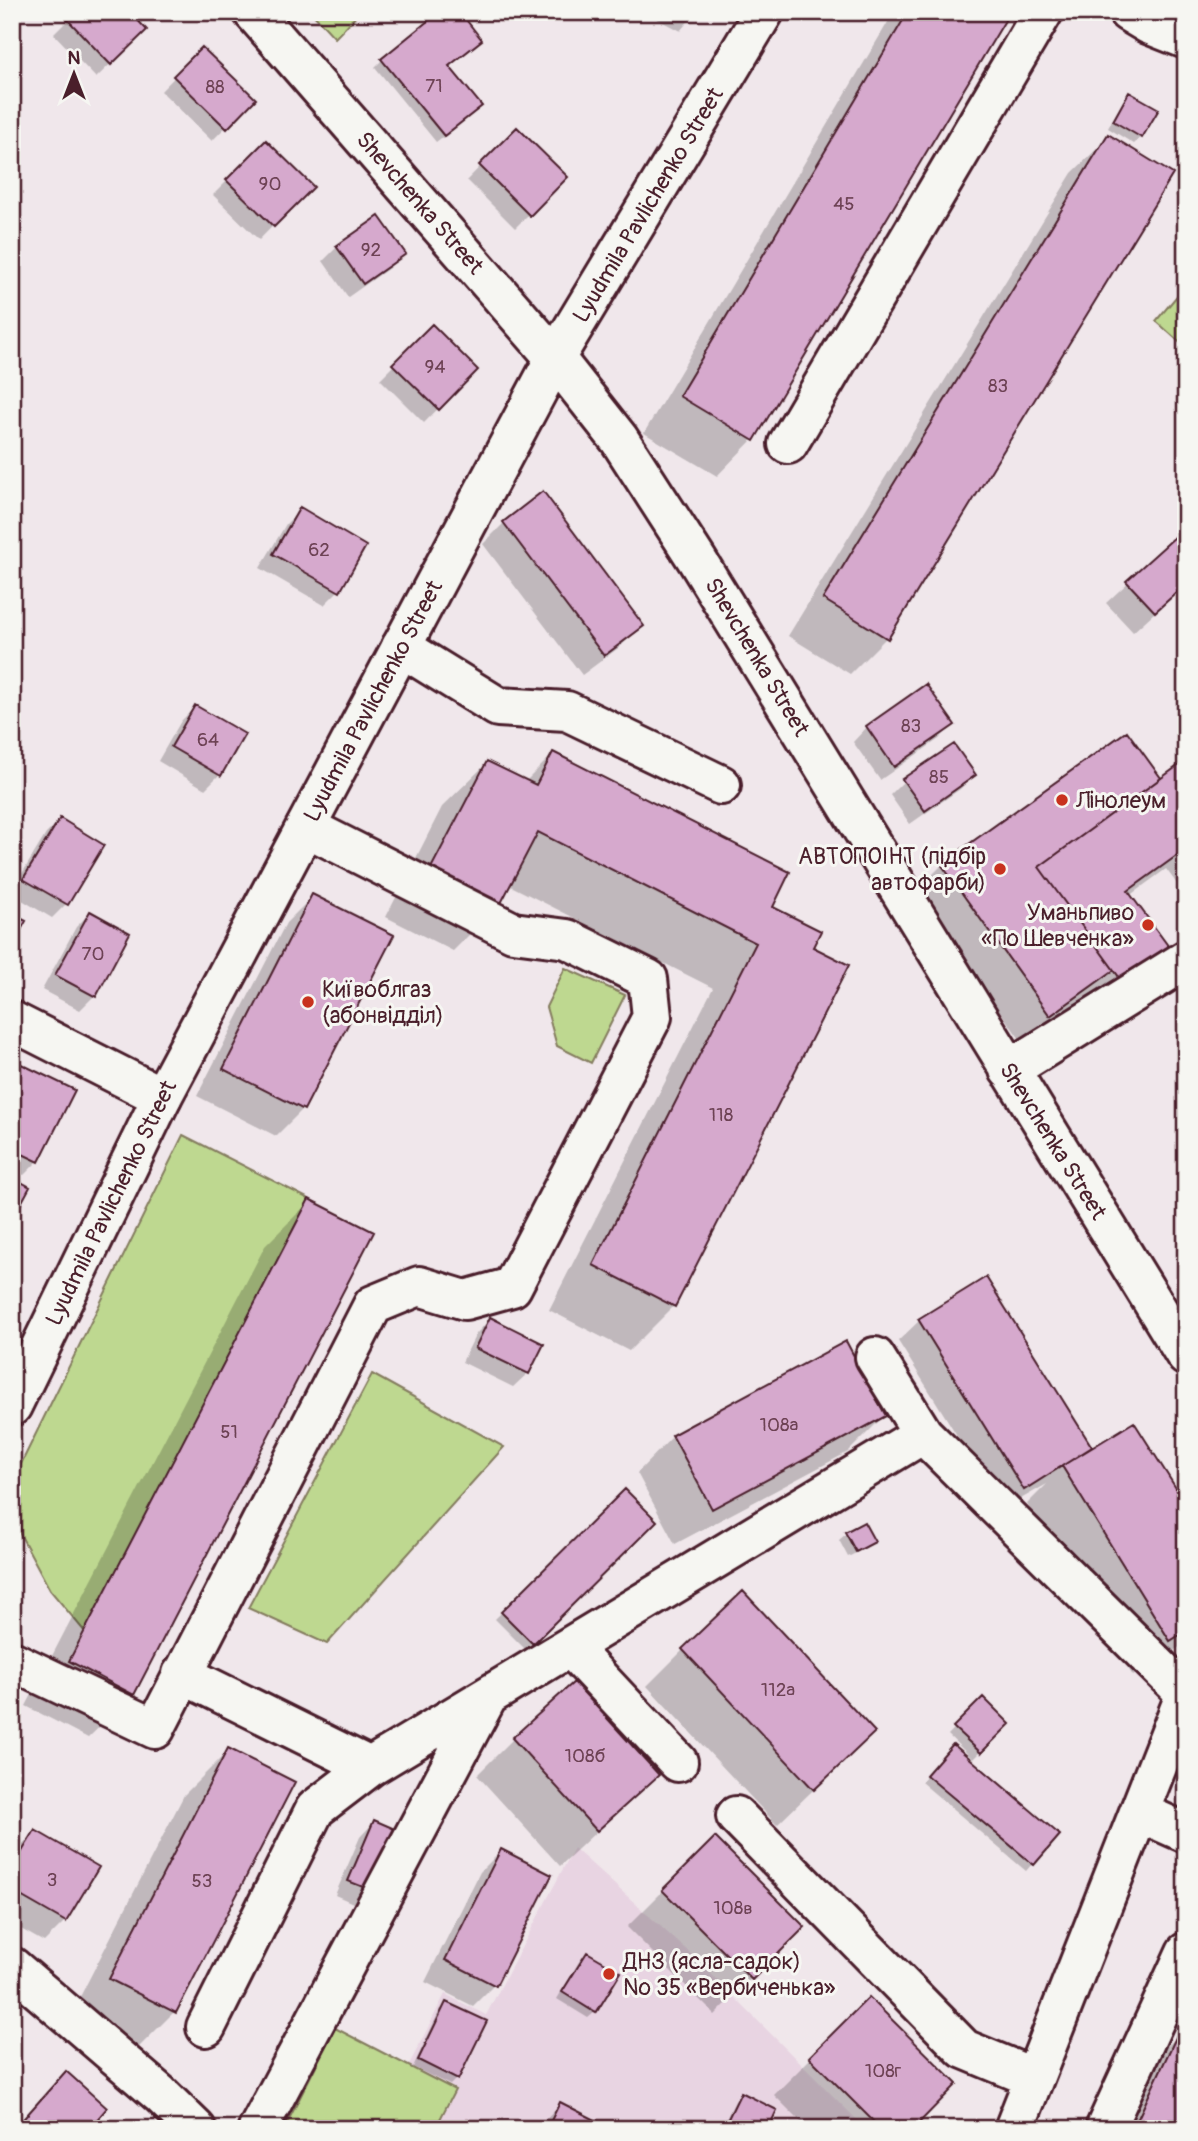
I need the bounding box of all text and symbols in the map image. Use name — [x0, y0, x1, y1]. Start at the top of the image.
north arrow — [38, 38, 108, 108]
text: N — [68, 46, 81, 70]
house number: 71 — [425, 74, 443, 98]
house number: 88 — [205, 75, 225, 99]
street label: Lyudmila Pavlichenko Street — [566, 81, 730, 328]
street label: Shevchenka Street — [350, 126, 490, 281]
house number: 90 — [259, 172, 281, 196]
house number: 45 — [833, 192, 855, 216]
house number: 92 — [361, 238, 381, 262]
house number: 94 — [425, 355, 445, 379]
house number: 83 — [988, 374, 1008, 398]
house number: 62 — [308, 538, 330, 562]
street label: Shevchenka Street — [698, 572, 816, 742]
street label: Lyudmila Pavlichenko Street — [297, 575, 449, 827]
house number: 83 — [901, 714, 921, 738]
house number: 64 — [197, 728, 219, 752]
house number: 85 — [929, 765, 949, 789]
place label: Лінолеум — [1075, 786, 1166, 815]
marker: Лінолеум — [1054, 792, 1070, 808]
place label: АВТОПОІНТ (підбір автофарби) — [798, 842, 986, 897]
marker: АВТОПОІНТ (підбір автофарби) — [992, 861, 1008, 877]
place label: Уманьпиво «По Шевченка» — [981, 898, 1134, 953]
marker: Уманьпиво «По Шевченка» — [1140, 917, 1156, 933]
house number: 70 — [81, 942, 105, 966]
place label: Київоблгаз (абонвідділ) — [322, 975, 444, 1030]
marker: Київоблгаз (абонвідділ) — [300, 994, 316, 1010]
street label: Shevchenka Street — [993, 1057, 1113, 1226]
street label: Lyudmila Pavlichenko Street — [39, 1075, 183, 1330]
house number: 118 — [709, 1103, 733, 1127]
house number: 108а — [760, 1413, 799, 1437]
house number: 51 — [220, 1420, 238, 1444]
house number: 112а — [761, 1678, 795, 1702]
house number: 108б — [565, 1744, 606, 1768]
house number: 3 — [47, 1868, 57, 1892]
house number: 53 — [192, 1869, 212, 1893]
house number: 108в — [713, 1896, 753, 1920]
place label: ДНЗ (ясла-садок) № 35 «Вербиченька» — [622, 1947, 836, 2002]
marker: ДНЗ (ясла-садок) № 35 «Вербиченька» — [601, 1966, 617, 1982]
house number: 108г — [865, 2059, 902, 2083]

